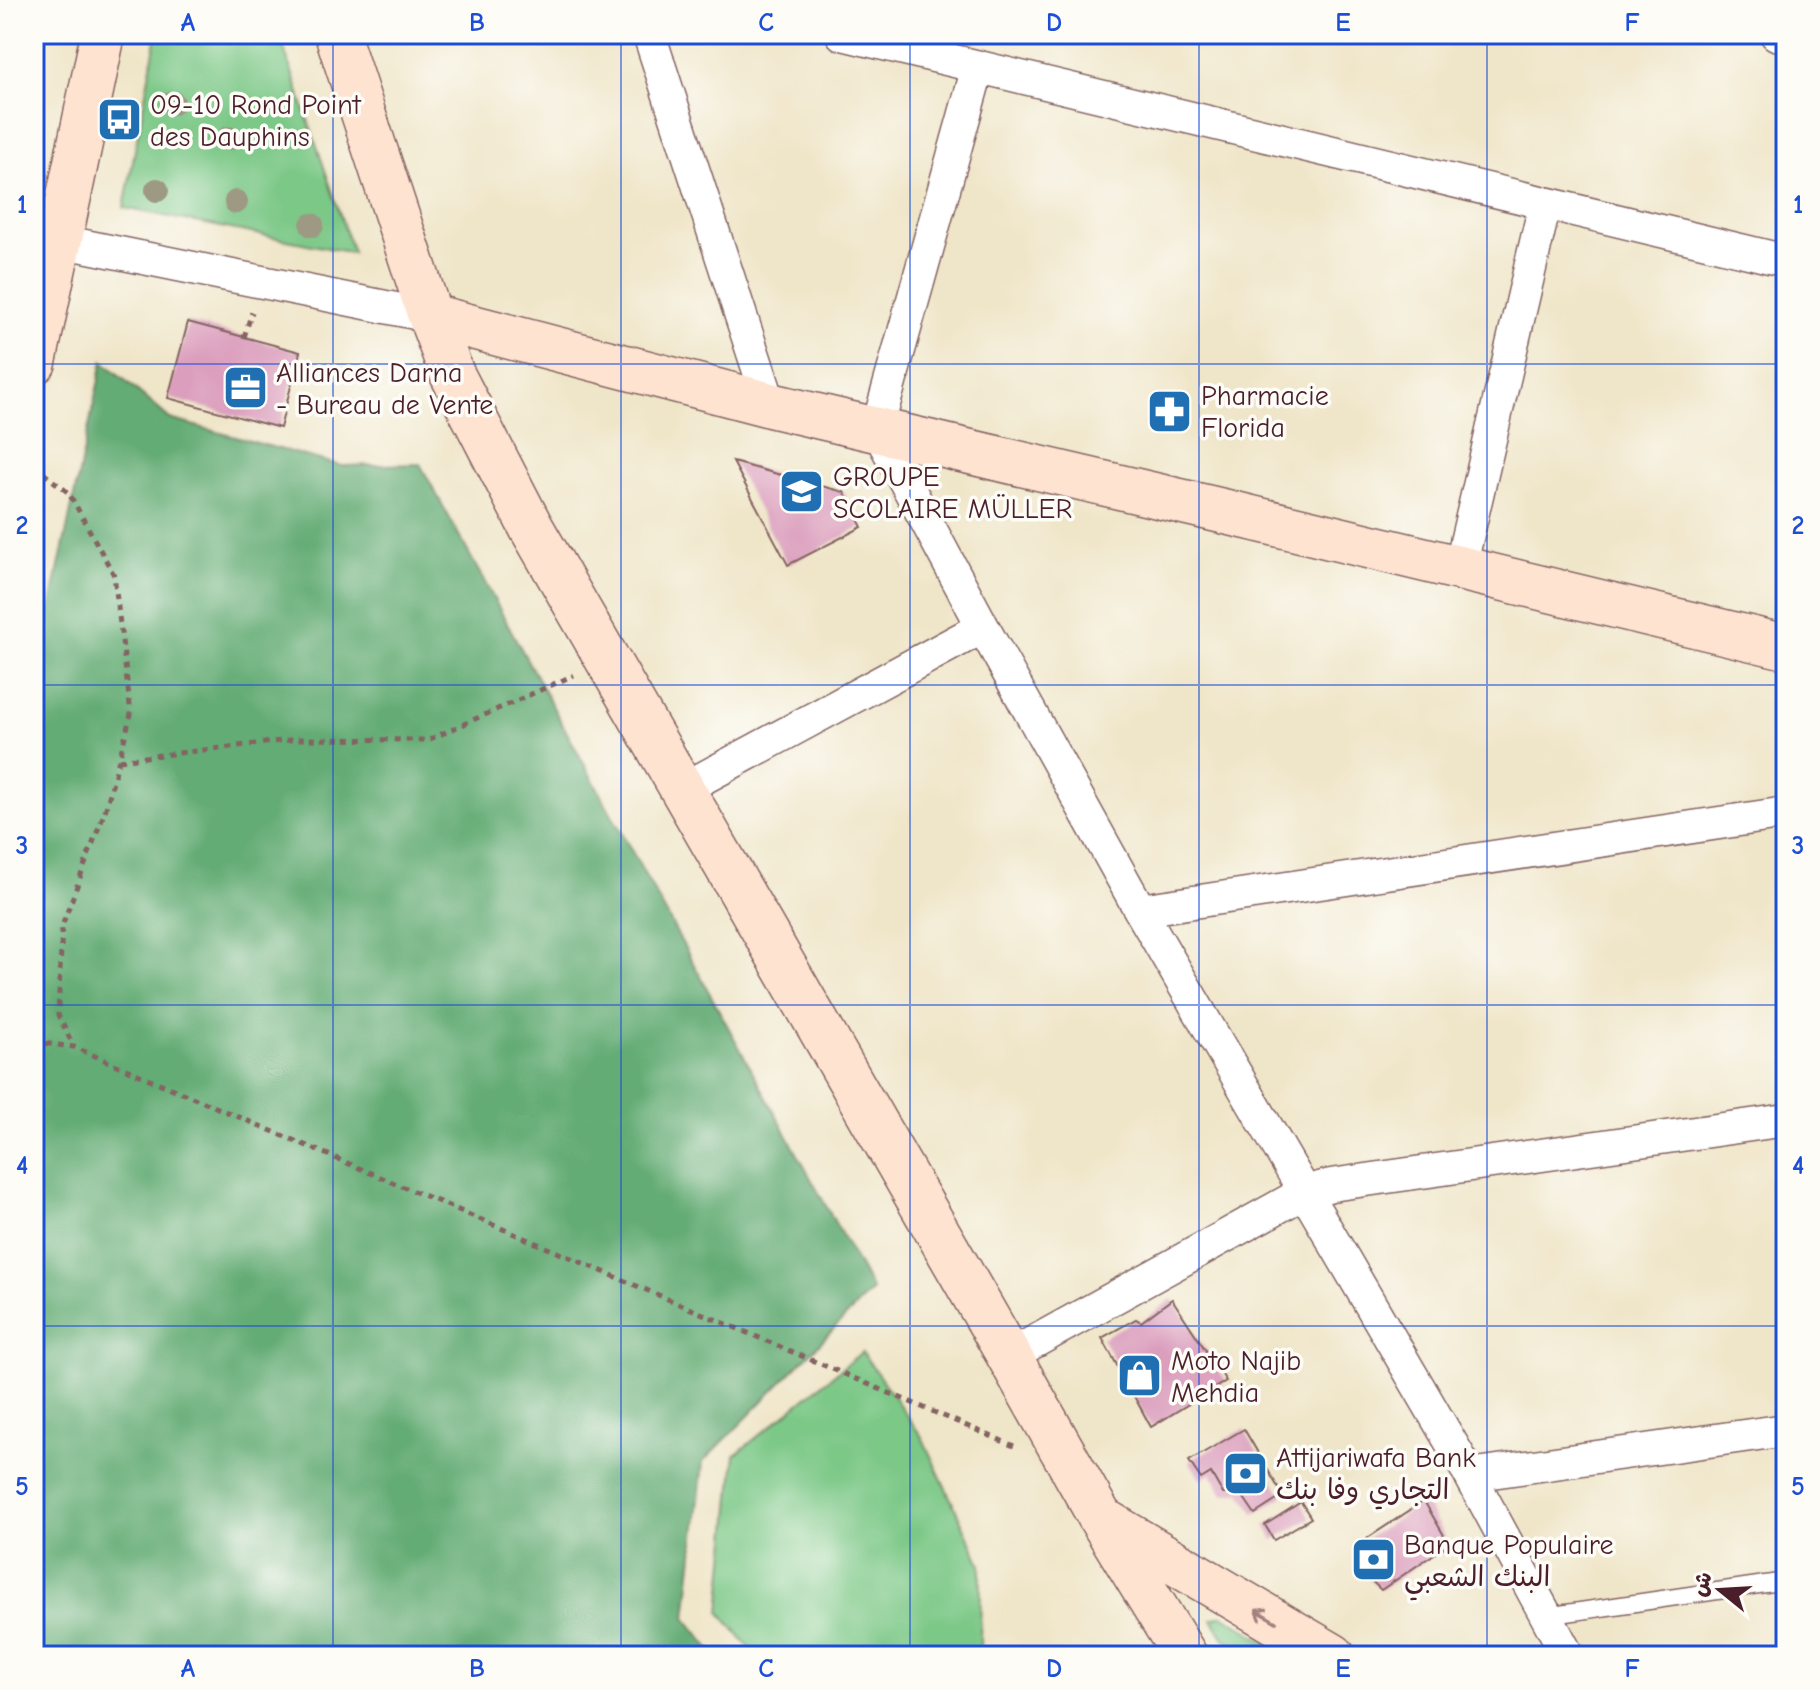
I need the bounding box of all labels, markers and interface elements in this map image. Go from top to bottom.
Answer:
text: A [181,8,196,38]
text: B [469,8,485,38]
text: C [758,8,774,38]
text: D [1046,8,1062,38]
text: E [1335,8,1351,38]
text: F [1624,8,1640,38]
place label: 09-10 Rond Point des Dauphins [150,89,362,153]
bus stop icon: 09-10 Rond Point des Dauphins [95,96,143,144]
text: 1 [17,190,27,220]
text: 1 [1793,190,1803,220]
place label: Alliances Darna - Bureau de Vente [276,357,493,421]
office icon: Alliances Darna - Bureau de Vente [221,364,269,412]
place label: Pharmacie Florida [1201,380,1329,444]
pharmacy icon: Pharmacie Florida [1146,387,1194,435]
place label: GROUPE SCOLAIRE MÜLLER [833,461,1072,525]
school or university icon: GROUPE SCOLAIRE MÜLLER [778,468,826,516]
text: 2 [16,511,28,541]
text: 2 [1792,511,1804,541]
text: 3 [16,831,28,861]
text: 3 [1792,831,1804,861]
text: 4 [16,1151,28,1181]
text: 4 [1792,1151,1804,1181]
place label: Moto Najib Mehdia [1171,1345,1301,1409]
shop icon: Moto Najib Mehdia [1116,1352,1164,1400]
place label: Attijariwafa Bank التجاري وفا بنك [1276,1442,1476,1510]
bank icon: Attijariwafa Bank التجاري وفا بنك [1221,1449,1269,1497]
text: 5 [15,1472,29,1502]
text: 5 [1791,1472,1805,1502]
place label: Banque Populaire البنك الشعبي [1404,1529,1613,1601]
bank icon: Banque Populaire البنك الشعبي [1349,1536,1397,1584]
north arrow [1680,1550,1760,1630]
text: ش [1686,1569,1718,1600]
one-way arrow [1255,1608,1278,1624]
text: A [181,1654,196,1684]
text: B [469,1654,485,1684]
text: C [758,1654,774,1684]
text: D [1046,1654,1062,1684]
text: E [1335,1654,1351,1684]
text: F [1624,1654,1640,1684]

